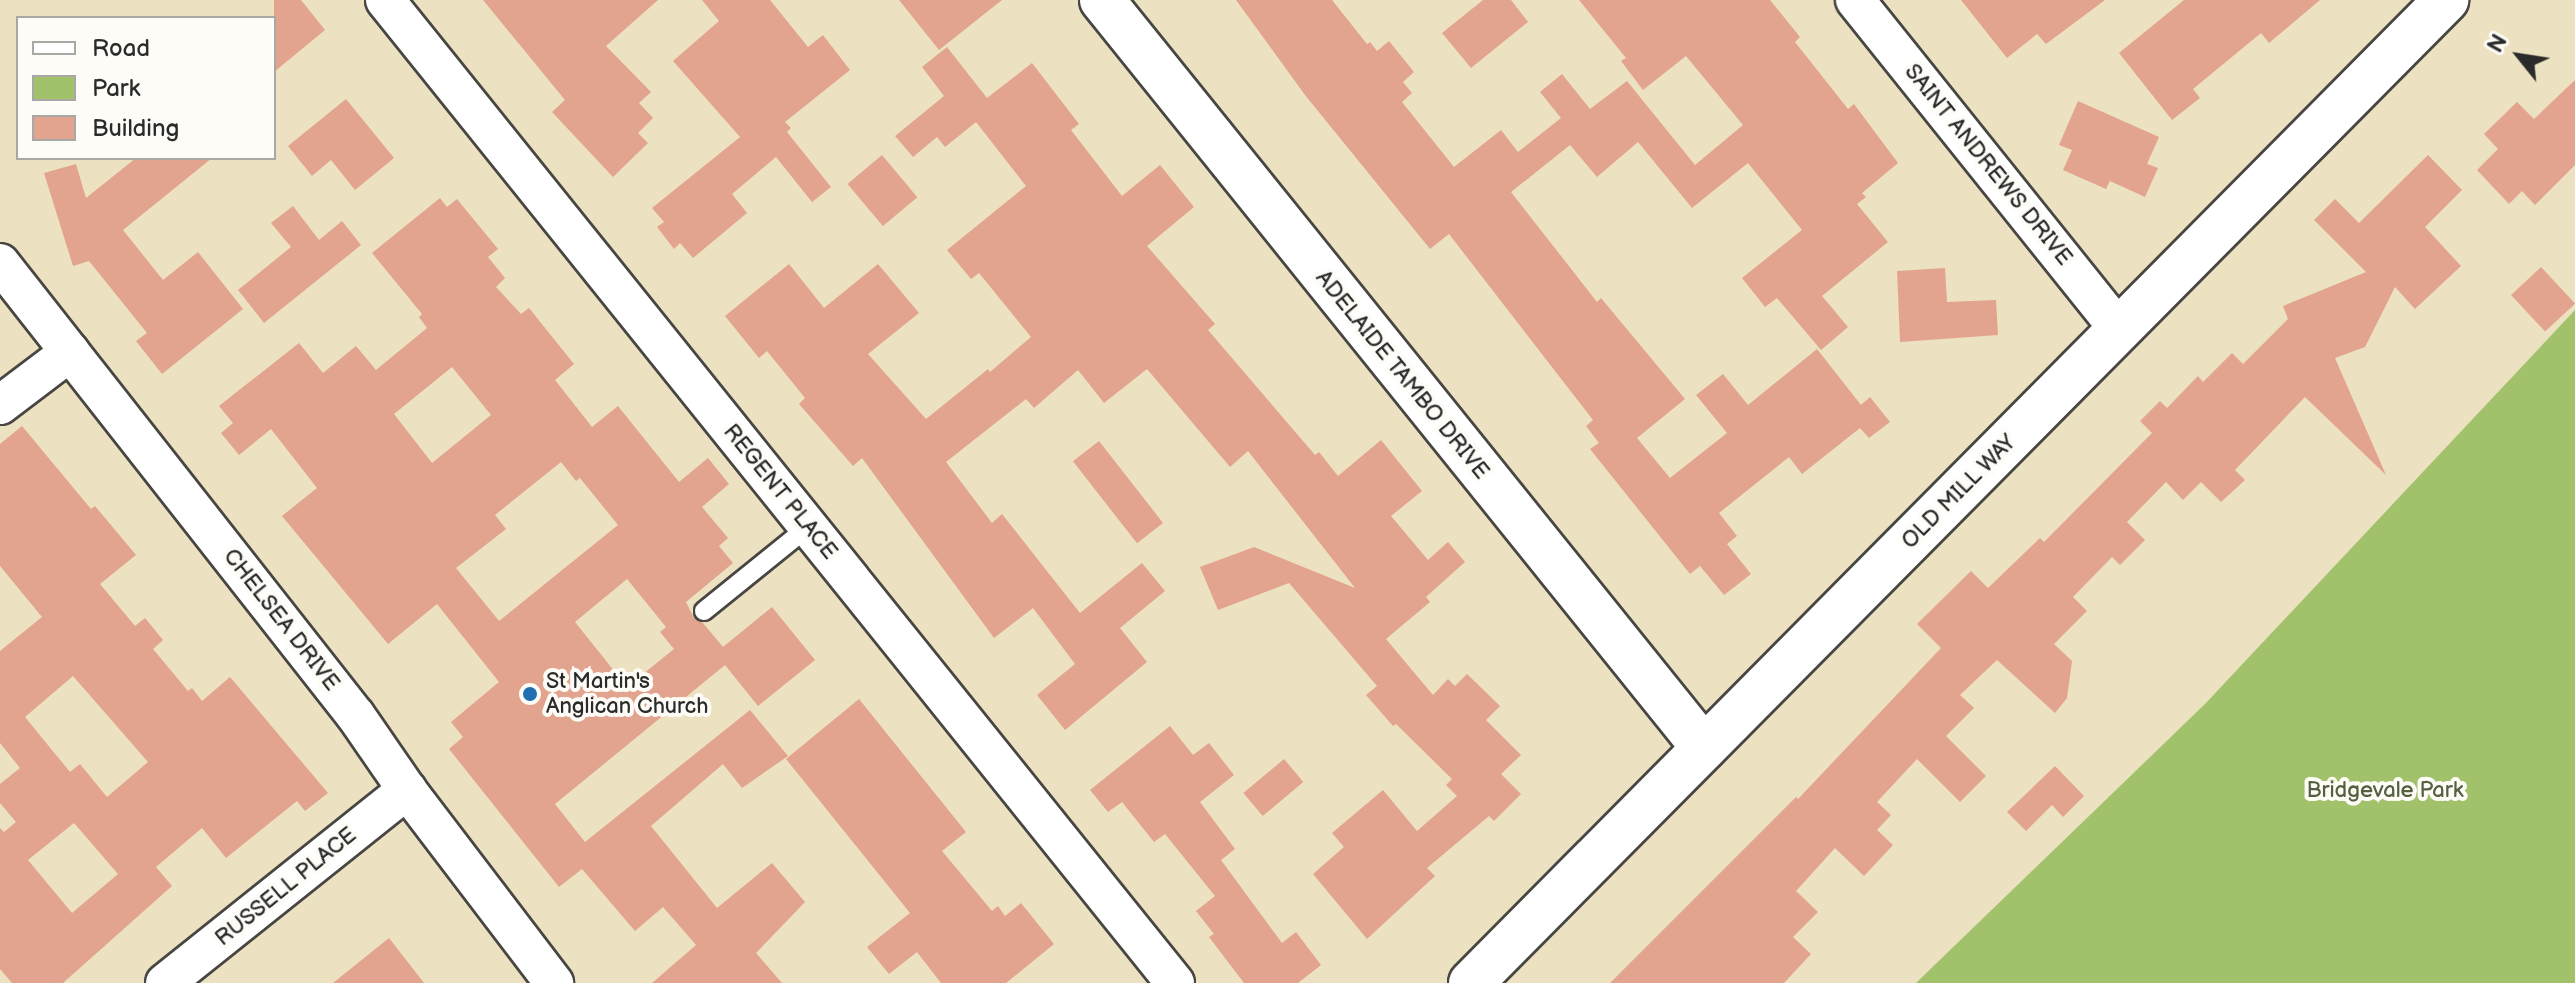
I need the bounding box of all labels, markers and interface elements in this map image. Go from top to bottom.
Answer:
legend [16,16,276,160]
north arrow [2479,16,2559,96]
text: N [2482,30,2514,58]
text: Road [92,34,150,63]
street label: SAINT ANDREWS DRIVE [1899,59,2077,271]
text: Park [92,74,140,103]
text: Building [92,114,179,143]
street label: ADELAIDE TAMBO DRIVE [1310,265,1494,485]
street label: REGENT PLACE [718,419,842,565]
street label: OLD MILL WAY [1896,429,2022,555]
street label: CHELSEA DRIVE [217,544,345,696]
place label: St Martin's Anglican Church [546,668,708,720]
marker: St Martin's Anglican Church [521,685,539,703]
park label: Bridgevale Park [2306,778,2464,804]
street label: RUSSELL PLACE [210,822,362,952]

